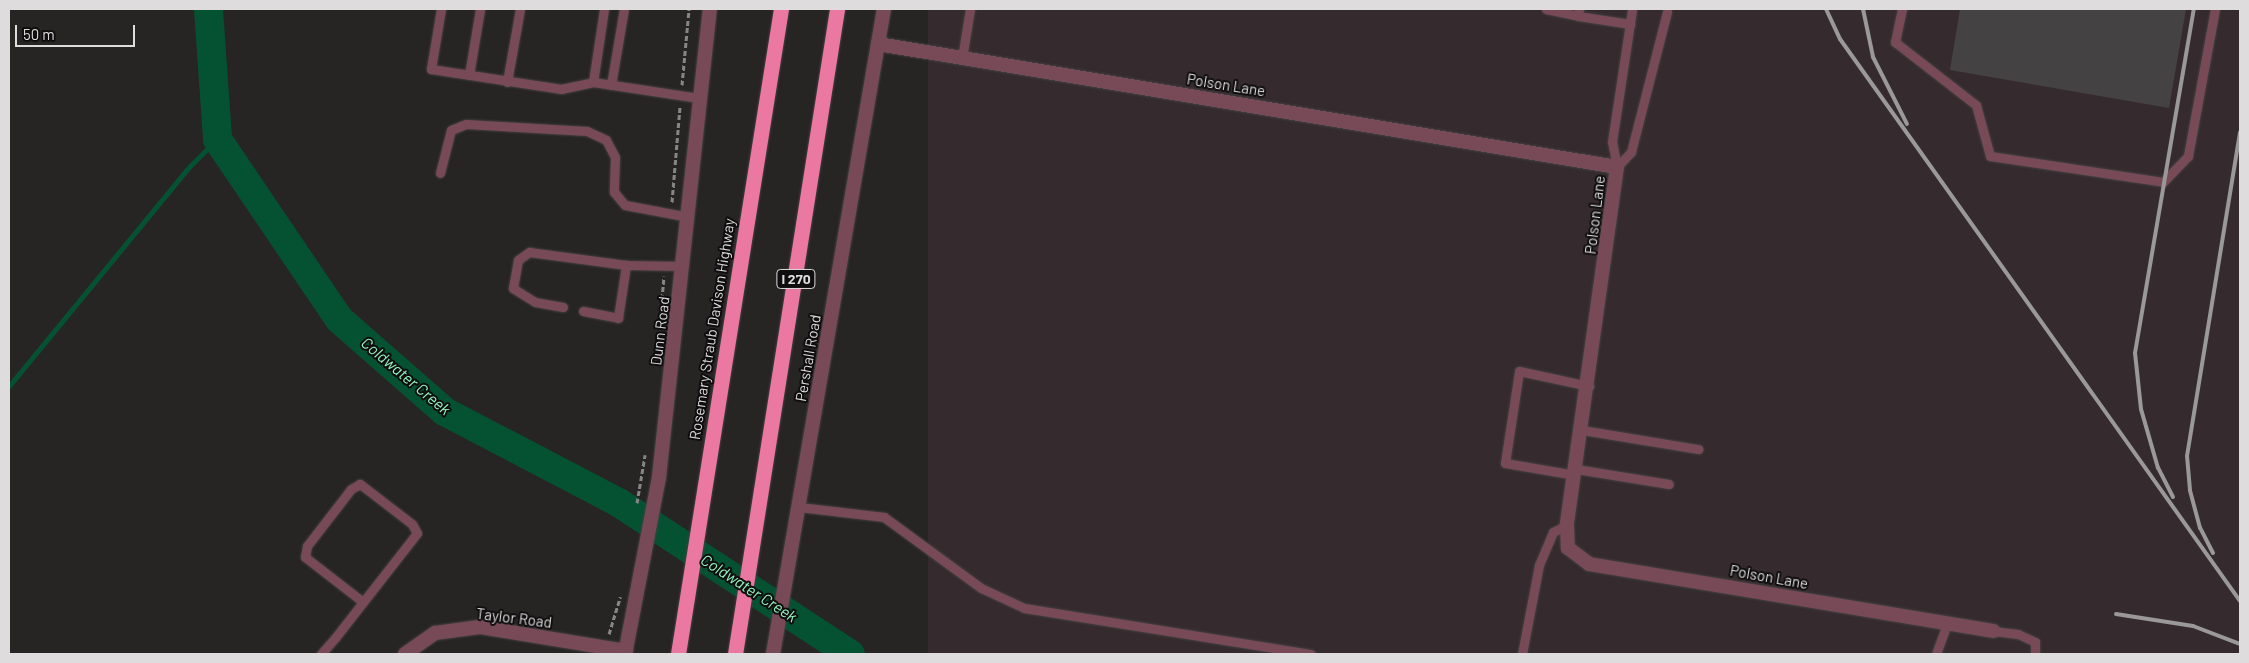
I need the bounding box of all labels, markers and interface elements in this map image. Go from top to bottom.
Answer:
scale bar [18,15,138,47]
text: 50 m [23,25,55,43]
street label: Polson Lane [1186,70,1266,100]
street label: Polson Lane [1581,175,1609,255]
street label: Rosemary Straub Davison Highway [686,217,738,441]
road number: I 270 [776,268,816,290]
street label: Dunn Road [647,295,673,367]
street label: Pershall Road [791,313,825,403]
water label: Coldwater Creek [357,333,455,419]
water label: Coldwater Creek [697,550,801,626]
street label: Polson Lane [1729,561,1809,593]
street label: Taylor Road [475,604,553,632]

